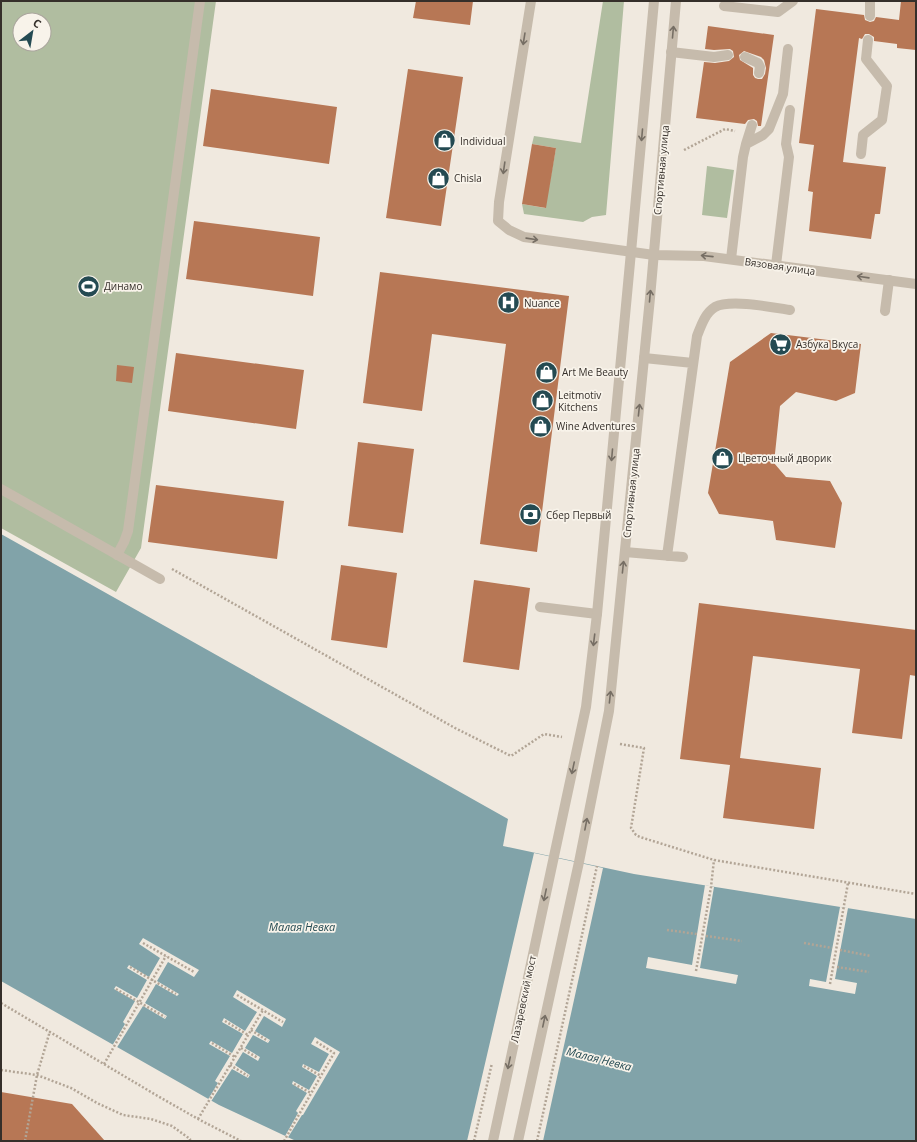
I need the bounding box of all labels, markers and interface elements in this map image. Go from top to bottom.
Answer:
north arrow [12,12,52,52]
text: С [31,15,44,31]
one-way arrow [669,26,677,39]
one-way arrow [520,33,528,46]
street label: Спортивная улица [650,124,672,216]
shop icon: Individual [431,128,457,154]
one-way arrow [639,128,646,141]
place label: Individual [460,134,505,148]
one-way arrow [500,161,508,174]
shop icon: Chisla [426,165,452,191]
place label: Chisla [454,171,482,185]
one-way arrow [525,235,538,242]
one-way arrow [701,253,714,260]
street label: Вязовая улица [744,254,816,278]
sports icon: Динамо [76,273,102,299]
one-way arrow [857,273,870,281]
place label: Динамо [104,279,142,293]
hospital icon: Nuance [496,290,522,316]
one-way arrow [647,290,654,303]
place label: Nuance [524,296,560,310]
supermarket icon: Азбука Вкуса [767,331,793,357]
place label: Азбука Вкуса [796,337,858,351]
shop icon: Art Me Beauty [534,359,560,385]
place label: Art Me Beauty [562,365,629,379]
shop icon: Leitmotiv Kitchens [529,388,555,414]
place label: Leitmotiv Kitchens [558,388,601,414]
one-way arrow [636,404,643,417]
shop icon: Wine Adventures [527,413,553,439]
place label: Wine Adventures [556,419,636,433]
shop icon: Цветочный дворик [710,445,736,471]
street label: Спортивная улица [619,447,643,539]
one-way arrow [608,448,616,461]
place label: Цветочный дворик [738,451,832,465]
bank icon: Сбер Первый [517,502,543,528]
place label: Сбер Первый [546,508,611,522]
one-way arrow [620,561,627,574]
one-way arrow [590,633,598,646]
one-way arrow [607,690,614,703]
one-way arrow [568,761,576,774]
one-way arrow [583,818,591,831]
one-way arrow [541,888,549,901]
water label: Малая Невка [269,919,335,934]
street label: Лазаревский мост [507,954,539,1044]
one-way arrow [541,1015,549,1028]
water label: Малая Невка [565,1043,633,1074]
one-way arrow [505,1056,513,1069]

